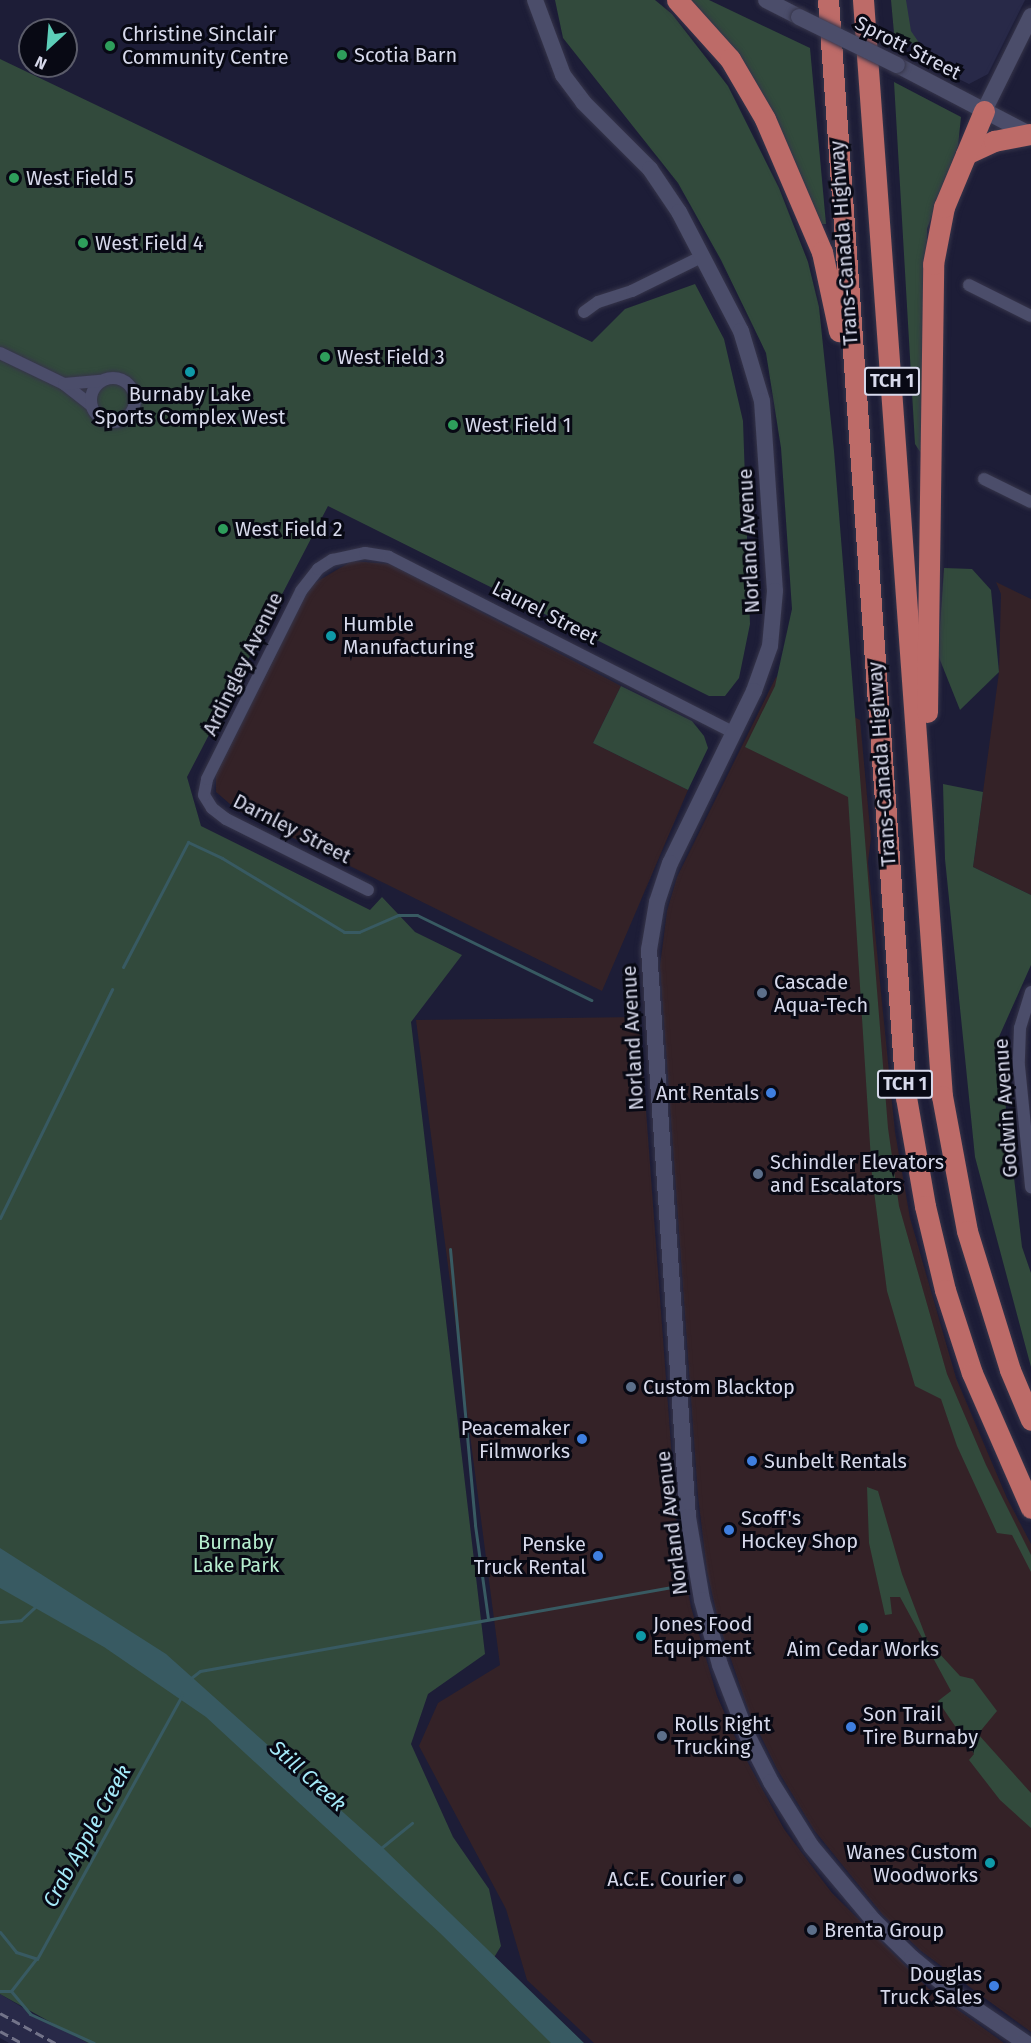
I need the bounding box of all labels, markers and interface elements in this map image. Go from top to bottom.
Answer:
street label: Sprott Street [851,11,965,85]
north arrow [18,18,78,78]
place label: Christine Sinclair Community Centre [122,22,289,69]
marker: Christine Sinclair Community Centre [103,39,117,53]
place label: Scotia Barn [354,43,457,67]
marker: Scotia Barn [335,48,349,62]
text: N [32,52,50,74]
street label: Trans-Canada Highway [825,140,863,346]
place label: West Field 5 [26,166,134,190]
marker: West Field 5 [7,171,21,185]
place label: West Field 4 [95,231,203,255]
marker: West Field 4 [76,236,90,250]
place label: West Field 3 [337,345,445,369]
marker: West Field 3 [318,350,332,364]
marker: Burnaby Lake Sports Complex West [183,365,197,379]
road number: TCH 1 [864,366,920,396]
place label: Burnaby Lake Sports Complex West [95,382,285,429]
place label: West Field 1 [465,413,571,437]
marker: West Field 1 [446,418,460,432]
street label: Norland Avenue [733,468,765,614]
place label: West Field 2 [235,517,343,541]
marker: West Field 2 [216,522,230,536]
street label: Laurel Street [488,576,602,650]
street label: Ardingley Avenue [198,588,288,740]
place label: Humble Manufacturing [343,612,474,659]
marker: Humble Manufacturing [324,629,338,643]
street label: Trans-Canada Highway [863,661,901,867]
street label: Darnley Street [229,789,355,869]
street label: Norland Avenue [617,965,649,1111]
place label: Cascade Aqua-Tech [774,970,868,1017]
marker: Cascade Aqua-Tech [755,986,769,1000]
street label: Godwin Avenue [989,1038,1023,1178]
road number: TCH 1 [876,1069,934,1099]
place label: Ant Rentals [656,1081,759,1105]
marker: Ant Rentals [764,1086,778,1100]
place label: Schindler Elevators and Escalators [770,1150,944,1197]
marker: Schindler Elevators and Escalators [751,1167,765,1181]
place label: Custom Blacktop [643,1375,795,1399]
marker: Custom Blacktop [624,1380,638,1394]
place label: Peacemaker Filmworks [461,1416,570,1463]
marker: Peacemaker Filmworks [575,1432,589,1446]
place label: Sunbelt Rentals [764,1449,907,1473]
street label: Norland Avenue [651,1450,693,1596]
marker: Sunbelt Rentals [745,1454,759,1468]
place label: Scoff's Hockey Shop [741,1506,858,1553]
marker: Scoff's Hockey Shop [722,1523,736,1537]
park label: Burnaby Lake Park [193,1531,279,1578]
place label: Penske Truck Rental [474,1532,586,1579]
marker: Penske Truck Rental [591,1549,605,1563]
place label: Jones Food Equipment [653,1612,752,1659]
marker: Aim Cedar Works [856,1621,870,1635]
marker: Jones Food Equipment [634,1629,648,1643]
place label: Aim Cedar Works [787,1637,939,1661]
place label: Son Trail Tire Burnaby [863,1703,978,1750]
place label: Rolls Right Trucking [674,1712,771,1759]
marker: Son Trail Tire Burnaby [844,1720,858,1734]
marker: Rolls Right Trucking [655,1729,669,1743]
water label: Still Creek [265,1735,351,1817]
water label: Crab Apple Creek [38,1761,136,1911]
place label: Wanes Custom Woodworks [846,1840,978,1887]
marker: Wanes Custom Woodworks [983,1856,997,1870]
place label: A.C.E. Courier [607,1867,726,1891]
marker: A.C.E. Courier [731,1872,745,1886]
place label: Brenta Group [824,1918,944,1942]
marker: Brenta Group [805,1923,819,1937]
place label: Douglas Truck Sales [880,1962,982,2009]
marker: Douglas Truck Sales [987,1979,1001,1993]

